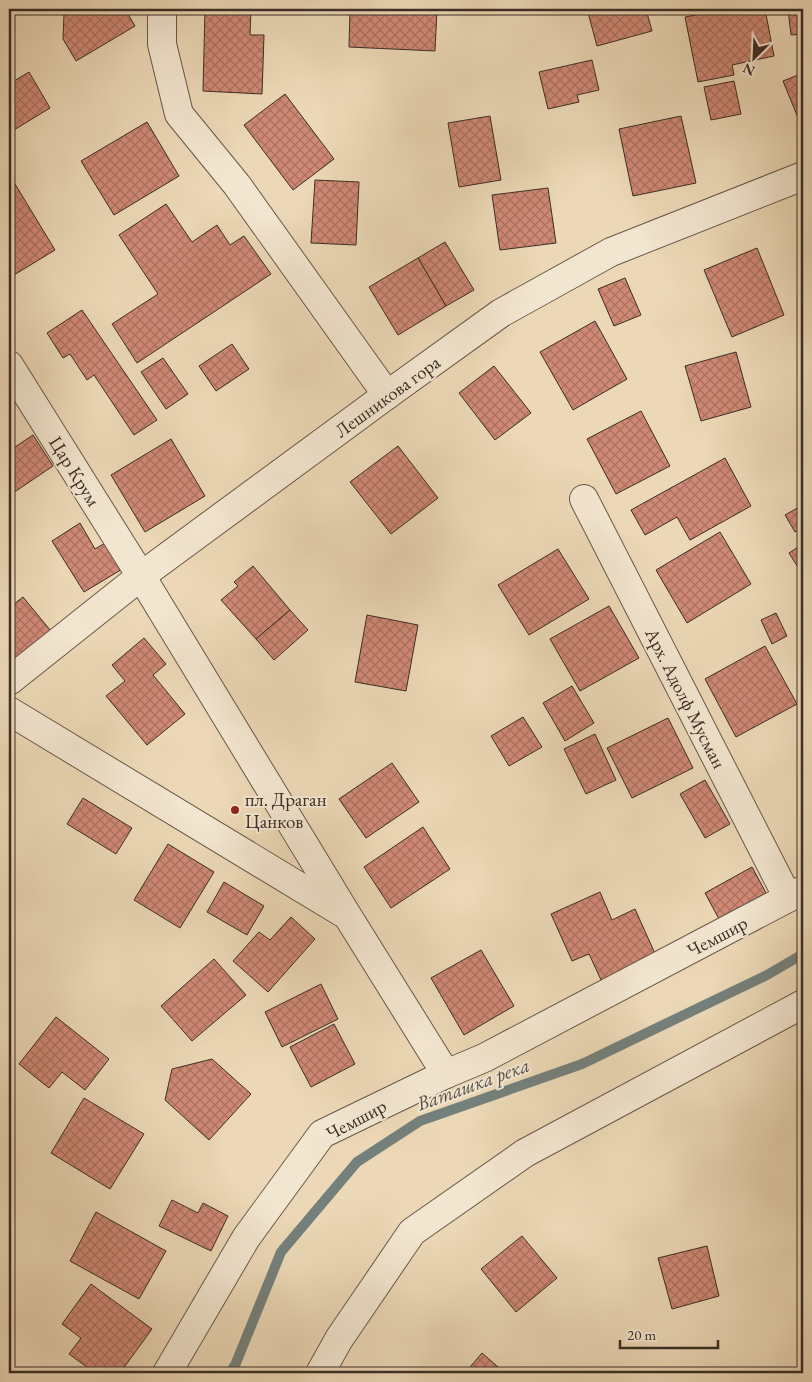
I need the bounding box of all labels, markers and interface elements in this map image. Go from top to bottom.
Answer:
north arrow [730,32,780,82]
text: N [739,59,758,80]
street label: Лешникова гора [329,349,445,443]
street label: Цар Крум [43,432,106,511]
street label: Арх. Адолф Мусман [639,623,732,773]
place label: пл. Драган Цанков [245,787,327,834]
marker: пл. Драган Цанков [229,804,241,816]
street label: Чемшир [683,910,752,963]
water label: Ваташка река [412,1052,533,1117]
street label: Чемшир [322,1093,391,1146]
scale bar [620,1317,717,1349]
text: 20 m [627,1325,656,1344]

